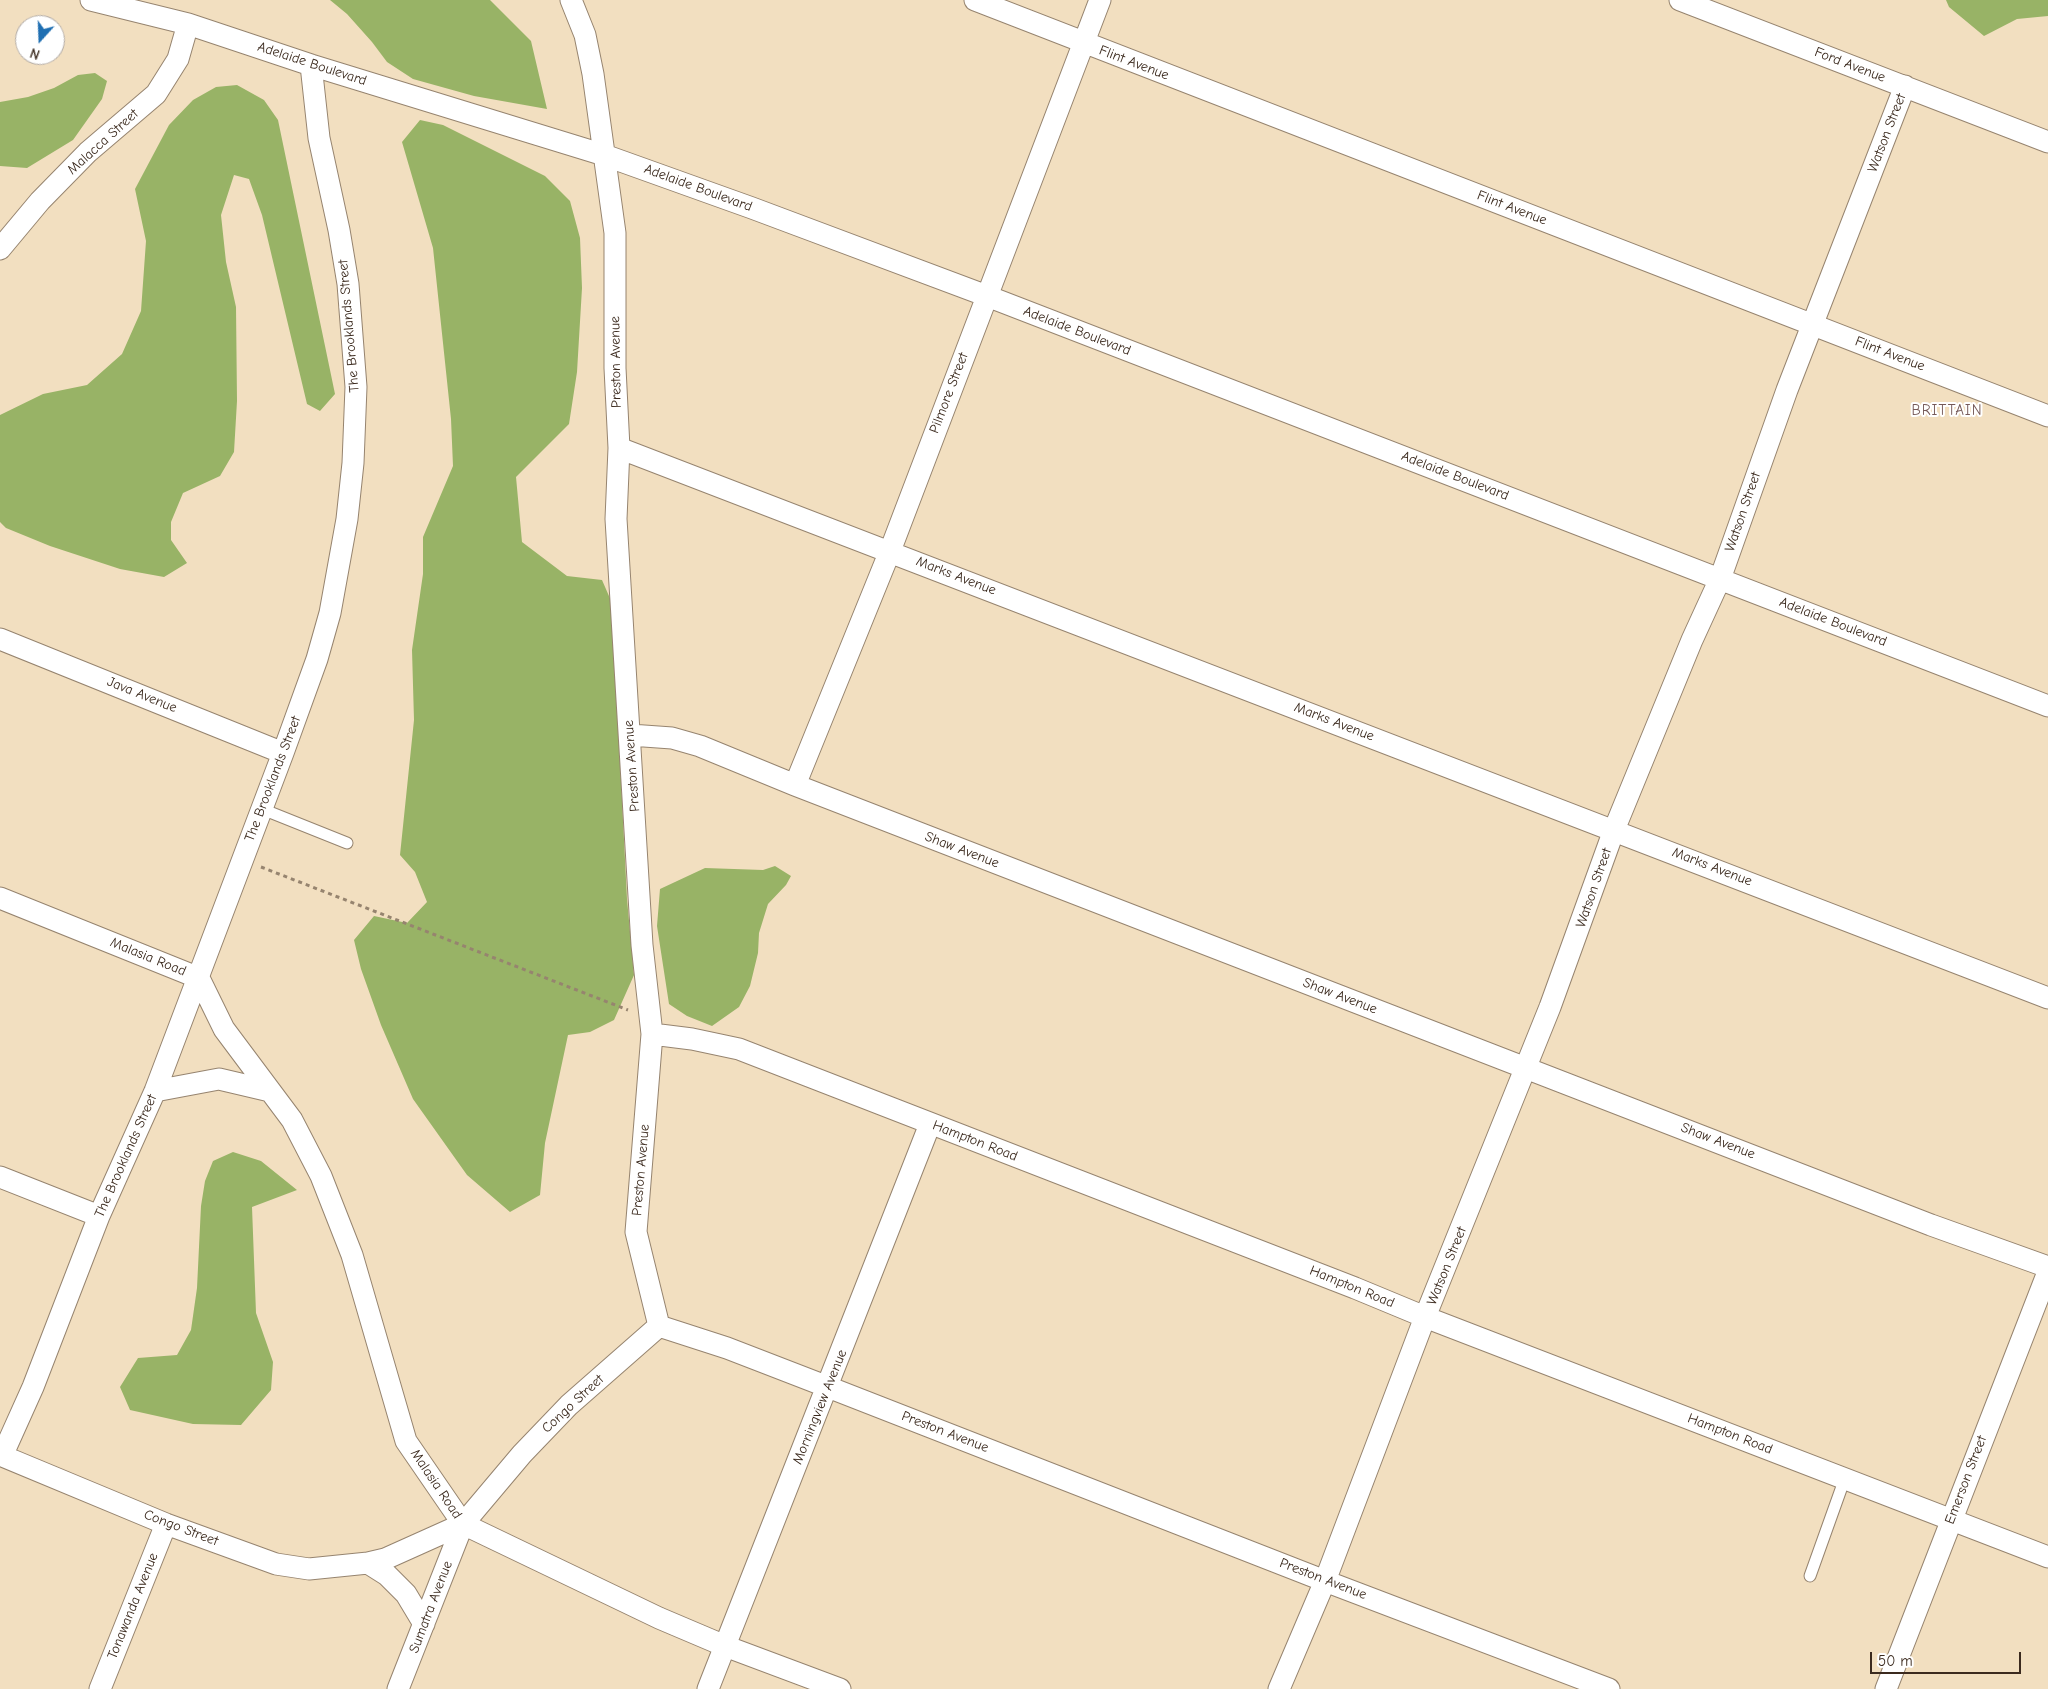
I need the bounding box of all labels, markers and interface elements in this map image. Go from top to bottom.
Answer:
north arrow [15,15,65,65]
street label: Adelaide Boulevard [255,38,369,90]
street label: Flint Avenue [1097,42,1171,84]
text: N [28,44,42,63]
street label: Ford Avenue [1812,44,1888,86]
street label: Watson Street [1864,91,1910,175]
street label: Malacca Street [64,106,142,178]
street label: Adelaide Boulevard [642,161,754,215]
street label: Flint Avenue [1475,187,1549,229]
street label: The Brooklands Street [335,259,363,393]
street label: Adelaide Boulevard [1021,303,1133,359]
street label: Preston Avenue [607,316,625,408]
street label: Flint Avenue [1853,333,1927,375]
street label: Pilmore Street [926,350,972,436]
district label: BRITTAIN [1910,402,1984,420]
street label: Adelaide Boulevard [1399,448,1511,504]
street label: Watson Street [1722,470,1764,554]
street label: Marks Avenue [914,553,998,599]
street label: Adelaide Boulevard [1777,594,1889,650]
street label: Java Avenue [105,673,179,717]
street label: Marks Avenue [1292,699,1376,745]
street label: The Brooklands Street [241,714,305,844]
street label: Preston Avenue [620,720,644,812]
street label: Shaw Avenue [923,828,1001,872]
street label: Marks Avenue [1670,844,1754,890]
street label: Watson Street [1573,846,1615,930]
street label: Malasia Road [108,934,188,980]
street label: Shaw Avenue [1301,974,1379,1018]
street label: The Brooklands Street [91,1092,161,1220]
street label: Hampton Road [930,1117,1020,1165]
street label: Shaw Avenue [1679,1119,1757,1163]
street label: Preston Avenue [629,1123,653,1217]
street label: Watson Street [1424,1224,1470,1308]
street label: Hampton Road [1307,1262,1397,1312]
street label: Morningview Avenue [789,1347,851,1467]
street label: Congo Street [539,1371,607,1437]
street label: Preston Avenue [899,1408,991,1456]
street label: Hampton Road [1685,1410,1775,1458]
street label: Emerson Street [1941,1433,1991,1527]
street label: Malasia Road [407,1446,465,1522]
street label: Congo Street [141,1506,221,1550]
street label: Tonawanda Avenue [104,1550,162,1662]
street label: Preston Avenue [1277,1555,1369,1603]
street label: Sumatra Avenue [406,1558,456,1656]
scale bar [1873,1642,2024,1674]
text: 50 m [1878,1652,1913,1670]

